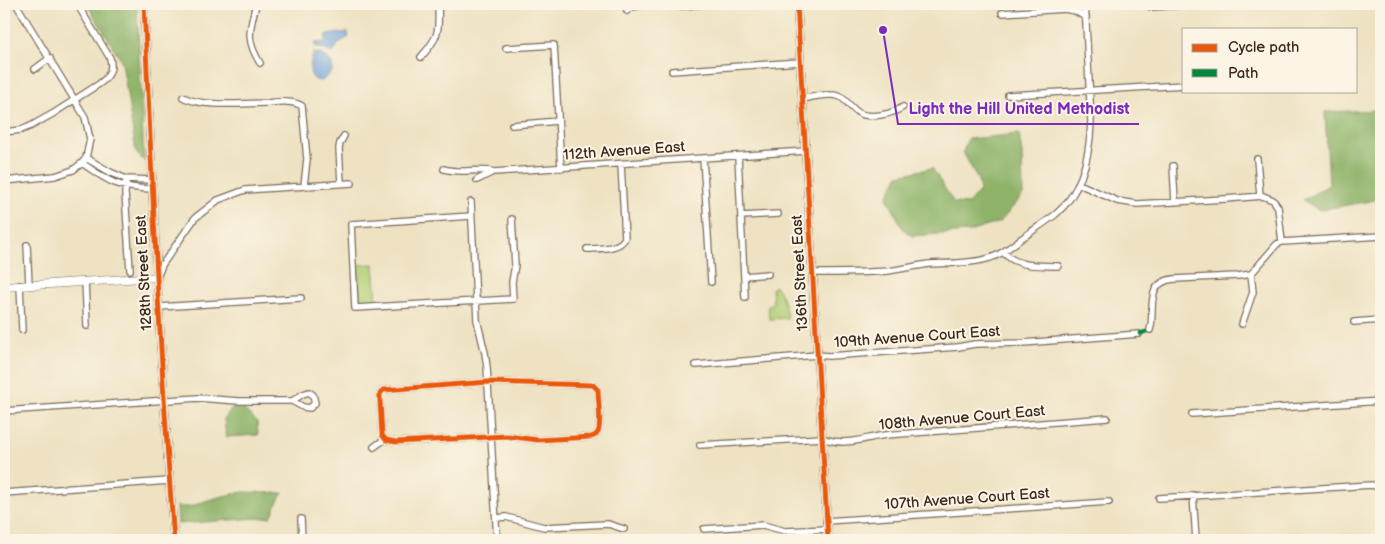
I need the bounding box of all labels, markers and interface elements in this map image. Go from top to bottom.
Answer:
legend [1182,28,1358,92]
text: Cycle path [1228,38,1299,57]
text: Path [1228,64,1258,83]
callout: Light the Hill United Methodist [898,93,1139,124]
text: Light the Hill United Methodist [908,100,1130,119]
street label: 112th Avenue East [562,137,686,165]
street label: 128th Street East [131,214,157,331]
street label: 136th Street East [787,214,813,332]
street label: 109th Avenue Court East [833,322,1001,352]
street label: 108th Avenue Court East [878,401,1046,435]
street label: 107th Avenue Court East [884,484,1051,514]

